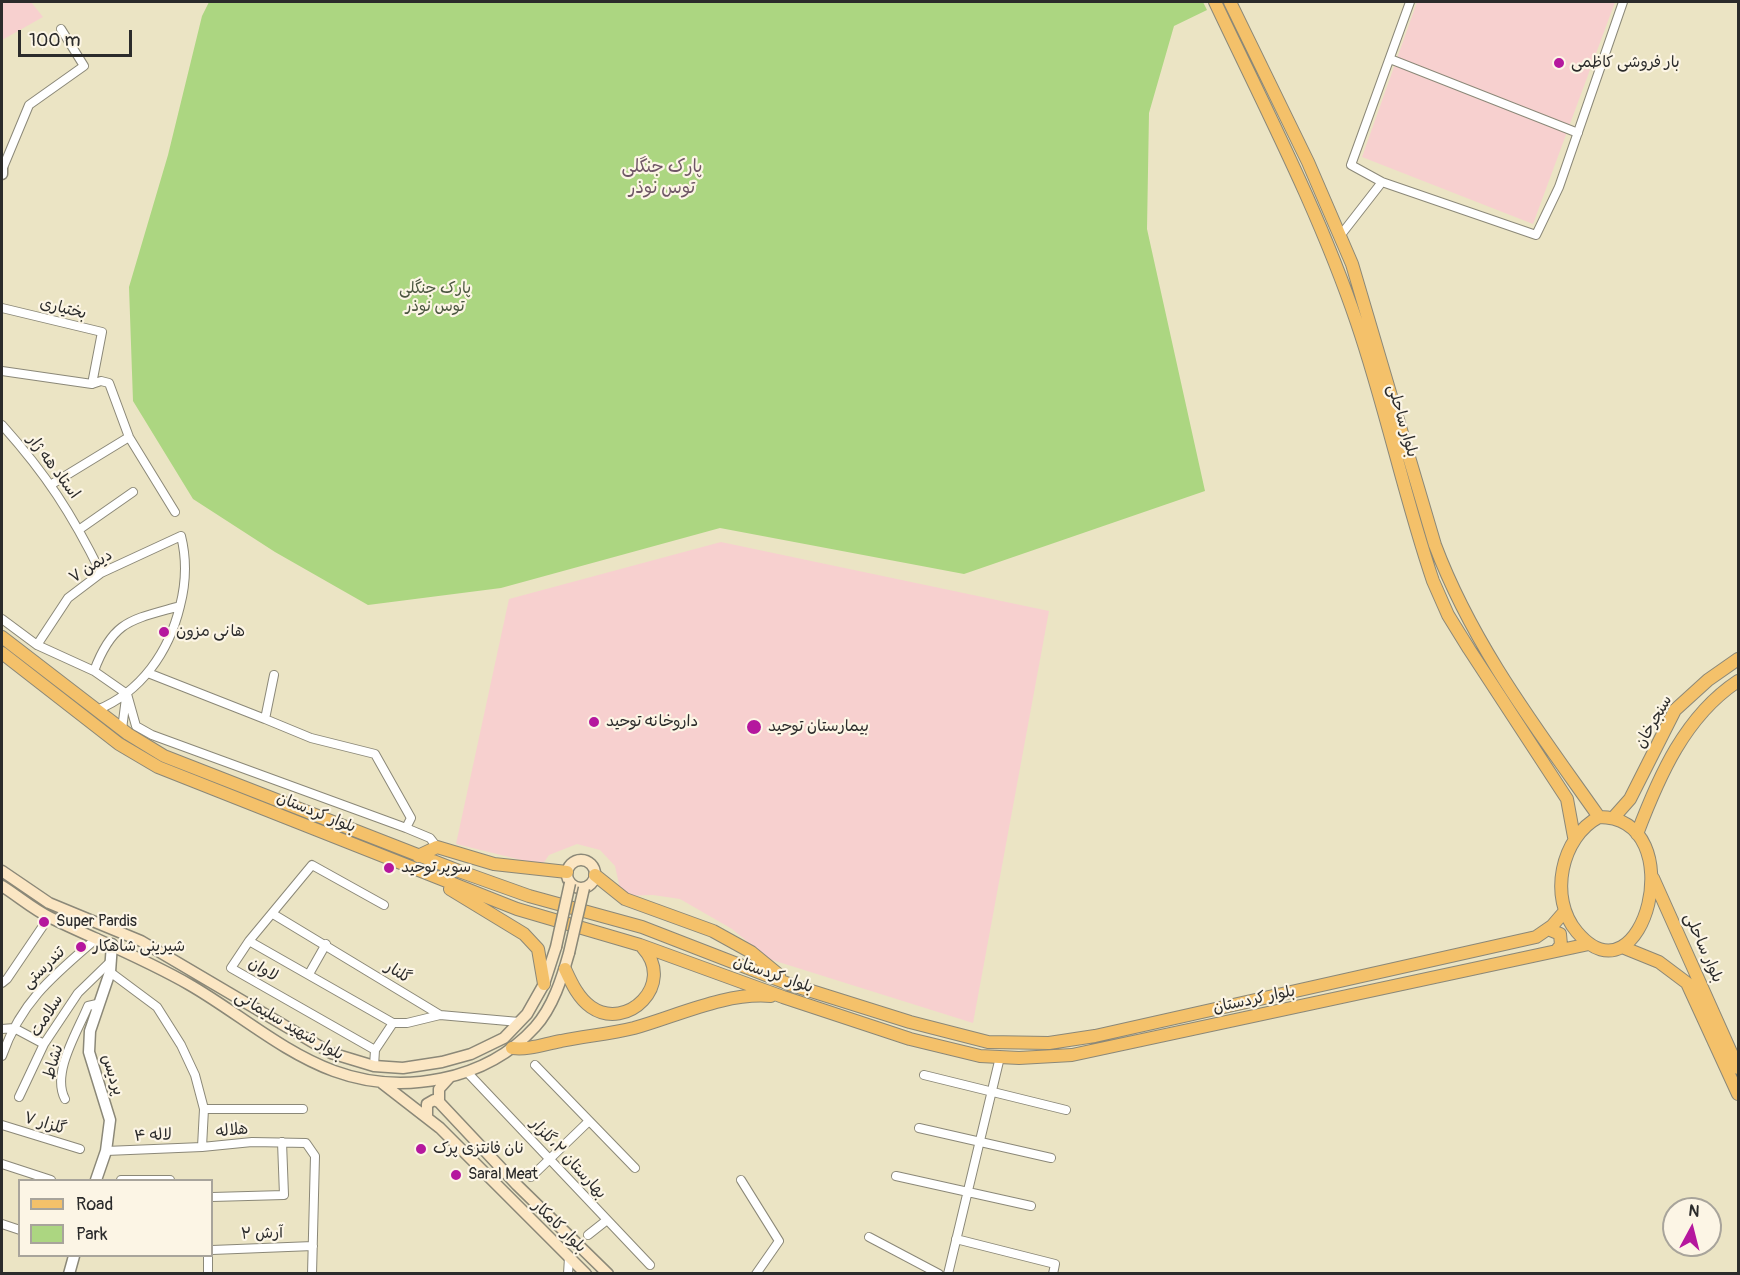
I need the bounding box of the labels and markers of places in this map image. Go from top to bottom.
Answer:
place label: بار فروشی کاظمی [1571,53,1680,73]
marker: بار فروشی کاظمی [1552,56,1566,70]
place label: هانی مزون [176,622,245,642]
marker: هانی مزون [157,625,171,639]
place label: داروخانه توحید [606,712,698,732]
marker: داروخانه توحید [587,715,601,729]
place label: بیمارستان توحید [768,717,869,737]
marker: بیمارستان توحید [745,718,763,736]
place label: سوپر توحید [401,858,471,878]
marker: سوپر توحید [382,861,396,875]
place label: Super Pardis [56,912,137,932]
marker: Super Pardis [37,915,51,929]
place label: شیرینی شاهکار [93,937,185,957]
marker: شیرینی شاهکار [74,940,88,954]
place label: نان فانتزی پرک [433,1139,524,1159]
marker: نان فانتزی پرک [414,1142,428,1156]
place label: Saral Meat [468,1165,538,1185]
marker: Saral Meat [449,1168,463,1182]

